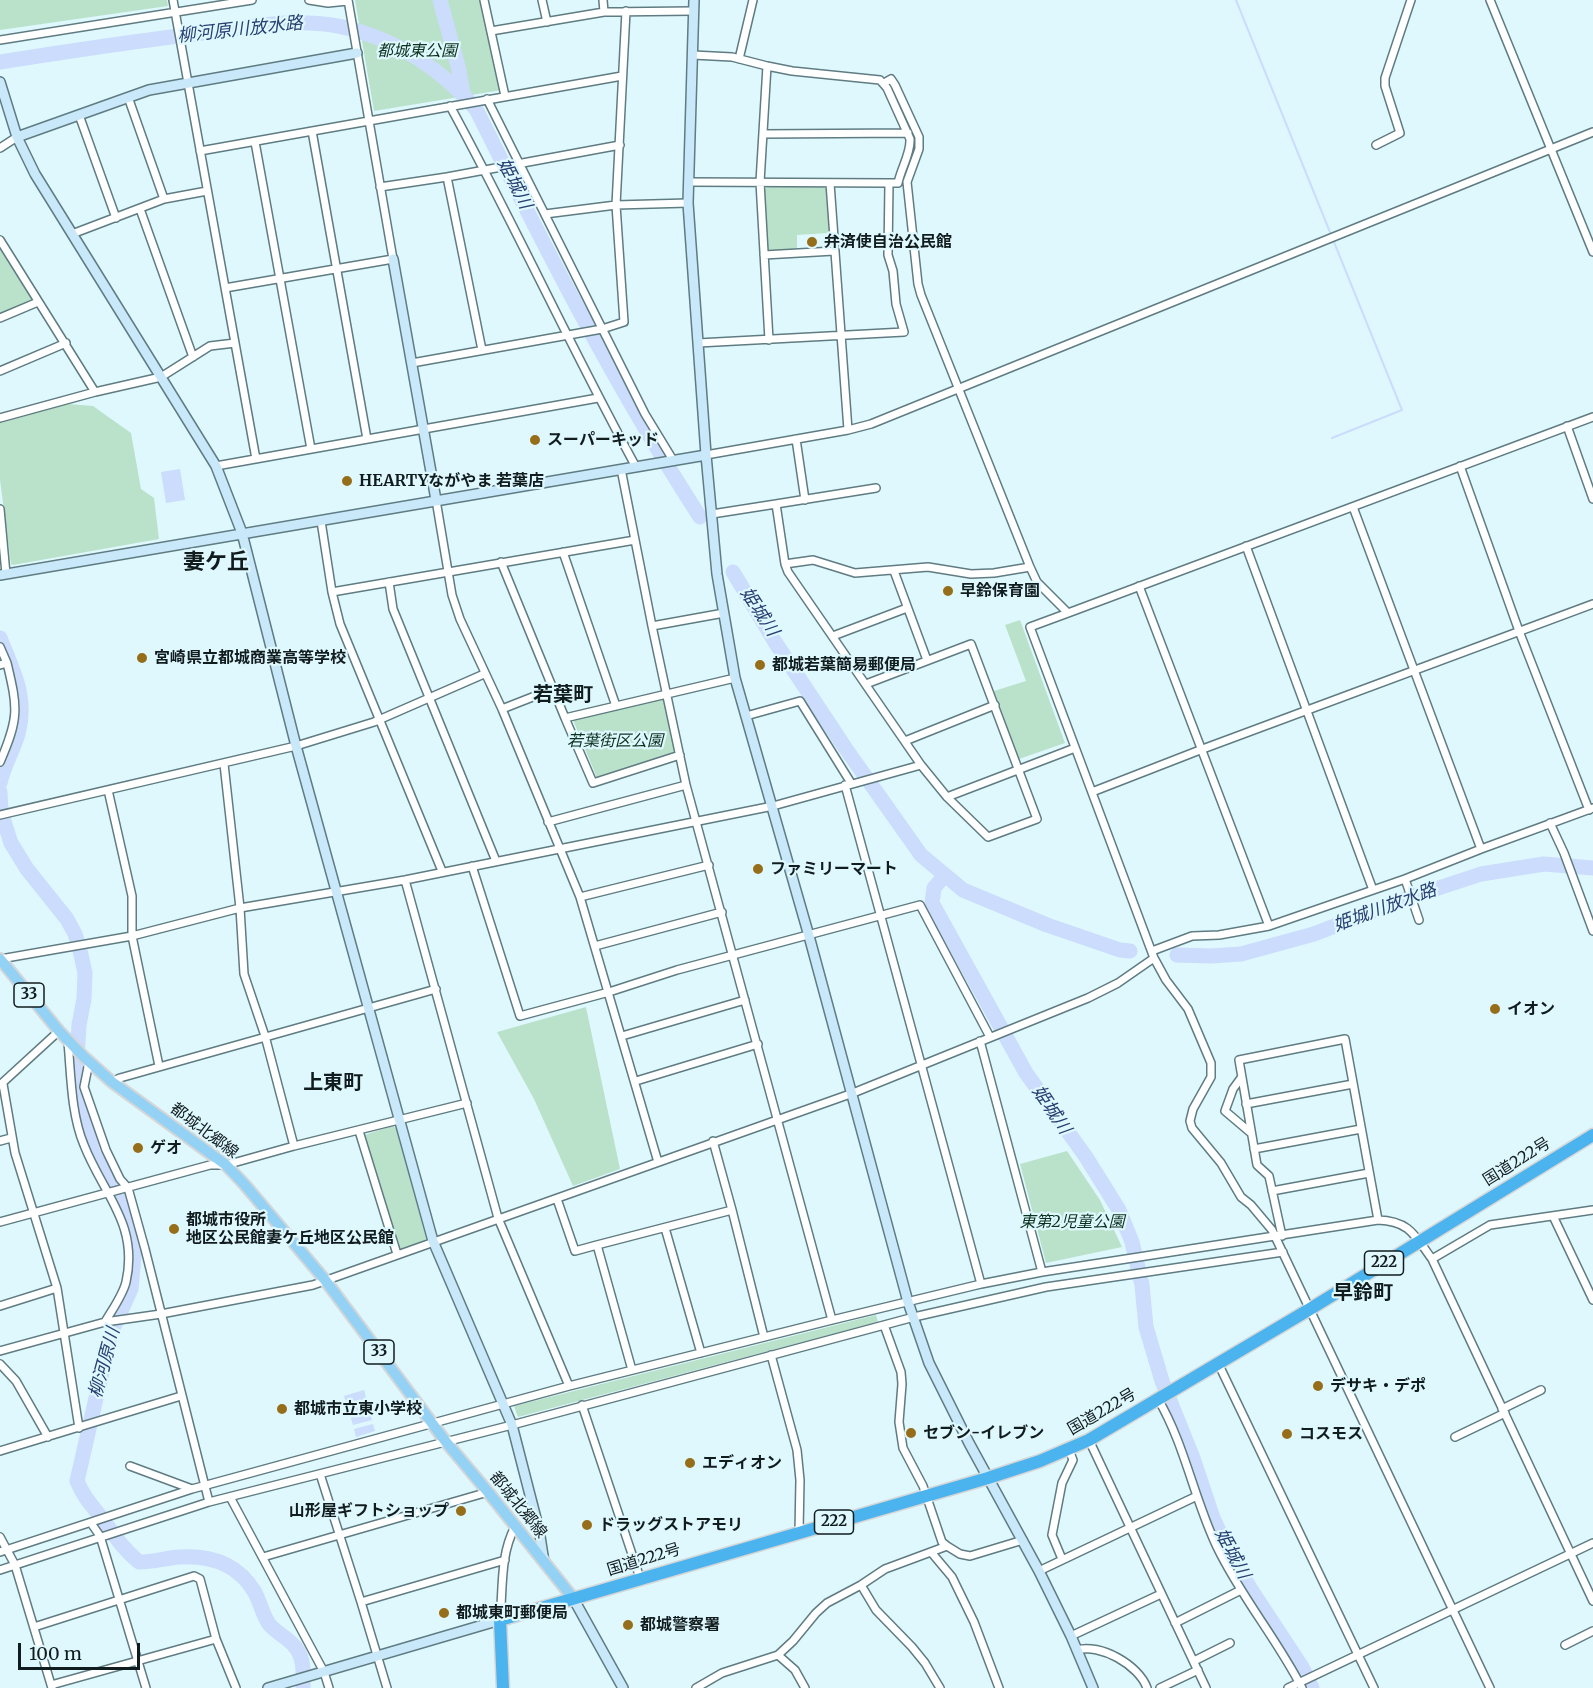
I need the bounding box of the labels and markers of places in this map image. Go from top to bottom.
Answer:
place label: 弁済使自治公民館 [824,232,952,252]
marker: 弁済使自治公民館 [805,235,819,249]
place label: スーパーキッド [547,430,659,450]
marker: スーパーキッド [528,433,542,447]
place label: HEARTYながやま 若葉店 [359,471,544,491]
marker: HEARTYながやま 若葉店 [340,474,354,488]
place label: 早鈴保育園 [960,581,1040,601]
marker: 早鈴保育園 [941,584,955,598]
place label: 宮崎県立都城商業高等学校 [154,648,346,668]
marker: 宮崎県立都城商業高等学校 [135,651,149,665]
place label: 都城若葉簡易郵便局 [772,655,916,675]
marker: 都城若葉簡易郵便局 [753,658,767,672]
place label: ファミリーマート [770,859,898,879]
marker: ファミリーマート [751,862,765,876]
place label: イオン [1507,999,1555,1019]
marker: イオン [1488,1002,1502,1016]
place label: ゲオ [150,1138,182,1158]
marker: ゲオ [131,1141,145,1155]
place label: 都城市役所 地区公民館妻ケ丘地区公民館 [186,1210,394,1248]
marker: 都城市役所 地区公民館妻ケ丘地区公民館 [167,1222,181,1236]
place label: デサキ・デポ [1330,1376,1426,1396]
marker: デサキ・デポ [1311,1379,1325,1393]
place label: 都城市立東小学校 [294,1399,422,1419]
marker: 都城市立東小学校 [275,1402,289,1416]
place label: セブン-イレブン [923,1423,1044,1443]
place label: コスモス [1299,1424,1363,1444]
marker: セブン-イレブン [904,1426,918,1440]
marker: コスモス [1280,1427,1294,1441]
place label: エディオン [702,1453,782,1473]
marker: エディオン [683,1456,697,1470]
place label: 山形屋ギフトショップ [289,1501,449,1521]
marker: 山形屋ギフトショップ [454,1504,468,1518]
place label: ドラッグストアモリ [599,1515,743,1535]
marker: ドラッグストアモリ [580,1518,594,1532]
place label: 都城東町郵便局 [456,1603,568,1623]
marker: 都城東町郵便局 [437,1606,451,1620]
place label: 都城警察署 [640,1615,720,1635]
marker: 都城警察署 [621,1618,635,1632]

